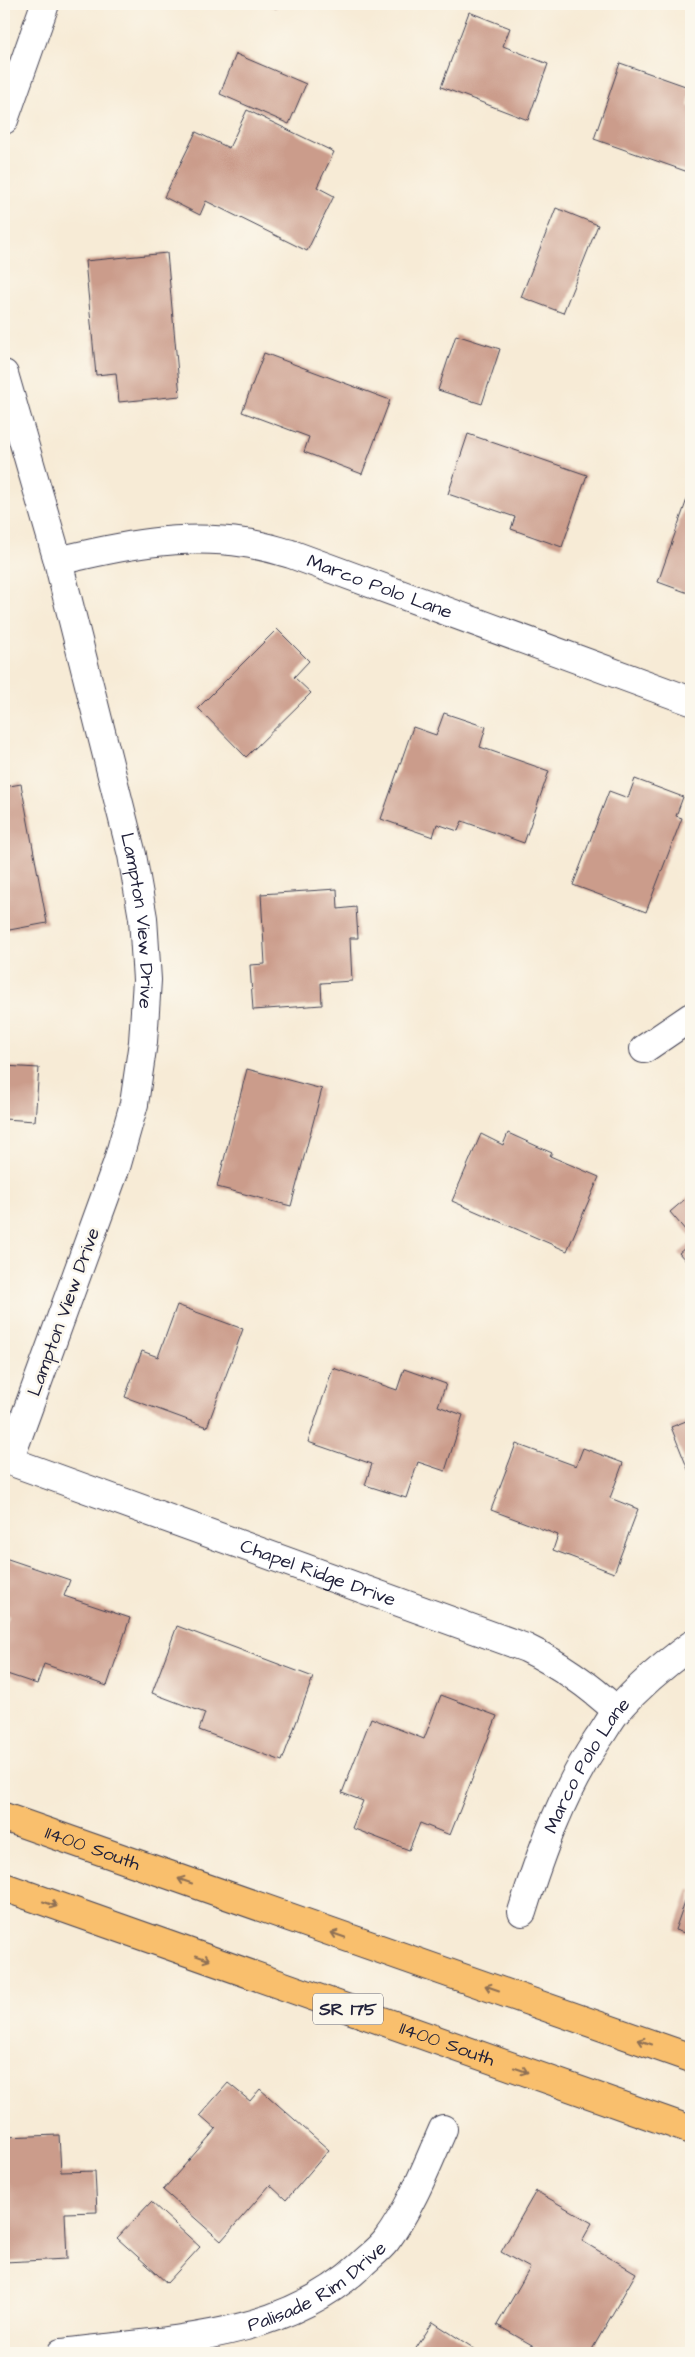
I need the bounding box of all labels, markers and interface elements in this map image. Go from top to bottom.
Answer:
street label: Marco Polo Lane [303,548,456,626]
street label: Lampton View Drive [113,830,161,1010]
street label: Lampton View Drive [21,1224,107,1400]
street label: Chapel Ridge Drive [236,1532,400,1613]
street label: Marco Polo Lane [537,1691,636,1837]
street label: 11400 South [41,1819,144,1877]
one-way arrow [178,1876,193,1885]
one-way arrow [41,1900,57,1909]
one-way arrow [331,1929,347,1939]
one-way arrow [195,1954,210,1963]
one-way arrow [485,1983,500,1992]
road number: SR 175 [313,1994,383,2025]
street label: 11400 South [396,2014,499,2073]
one-way arrow [638,2037,653,2046]
one-way arrow [513,2066,528,2075]
street label: Palisade Rim Drive [244,2235,393,2338]

